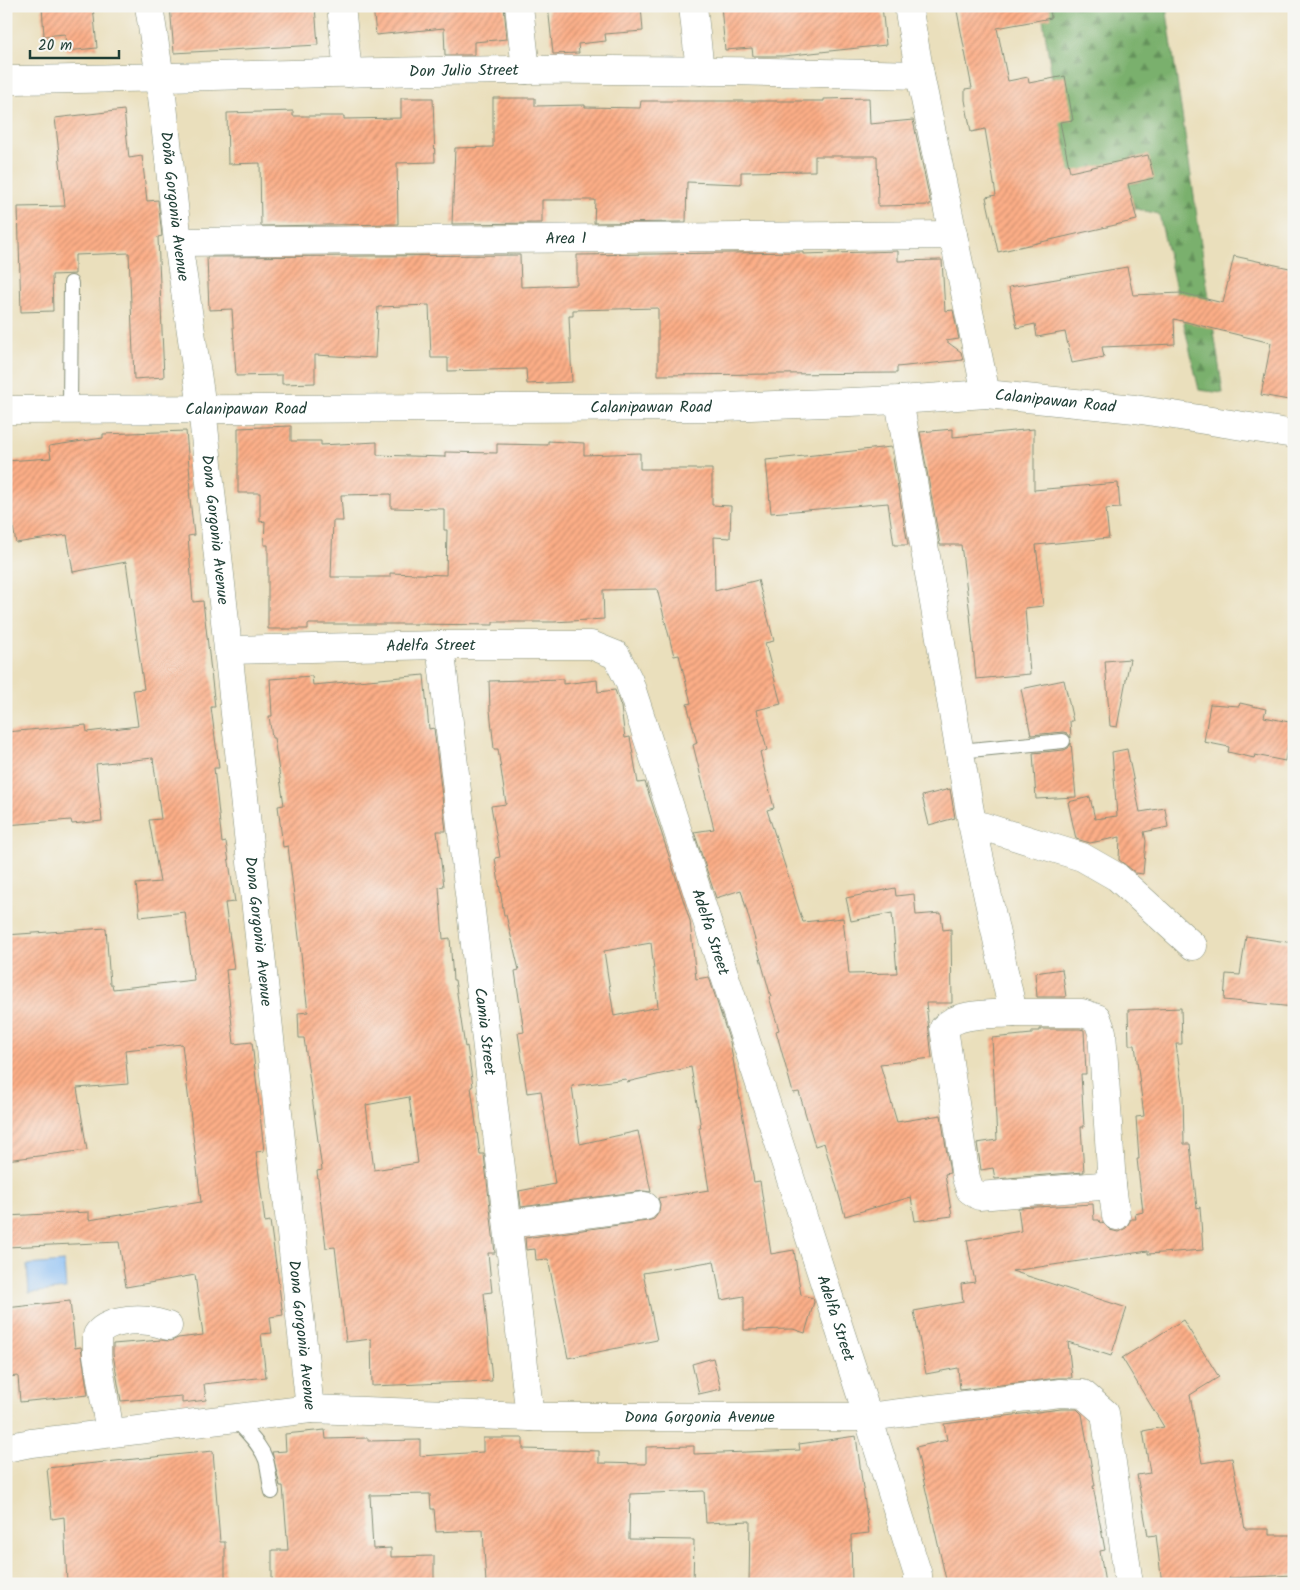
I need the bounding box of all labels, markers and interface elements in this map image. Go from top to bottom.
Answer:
scale bar [30,28,119,60]
text: 20 m [38,34,72,58]
street label: Don Julio Street [409,58,520,84]
street label: Doña Gorgonia Avenue [153,130,196,283]
street label: Area 1 [545,226,587,251]
street label: Calanipawan Road [994,382,1118,420]
street label: Calanipawan Road [590,395,713,420]
street label: Calanipawan Road [185,396,308,422]
street label: Dona Gorgonia Avenue [195,454,236,606]
street label: Adelfa Street [386,632,476,659]
street label: Dona Gorgonia Avenue [238,855,279,1008]
street label: Adelfa Street [685,886,736,979]
street label: Camia Street [468,986,503,1077]
street label: Dona Gorgonia Avenue [282,1259,323,1411]
street label: Adelfa Street [810,1272,862,1365]
street label: Dona Gorgonia Avenue [624,1405,775,1430]

